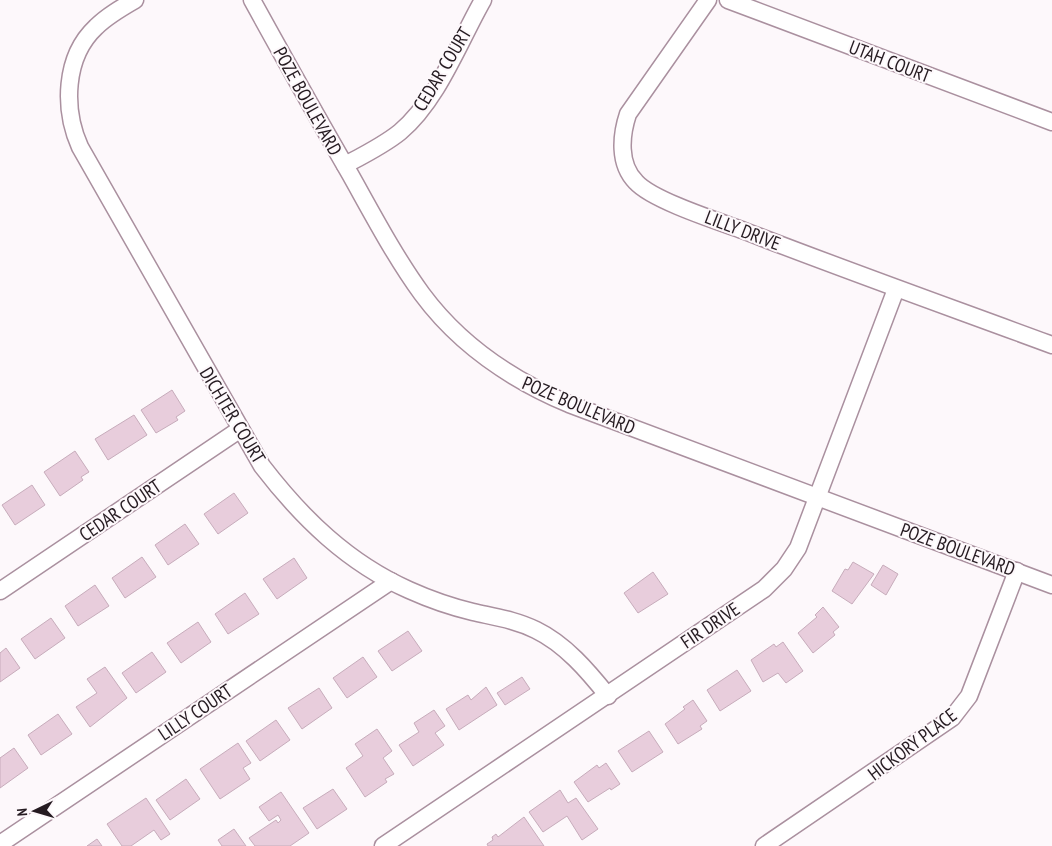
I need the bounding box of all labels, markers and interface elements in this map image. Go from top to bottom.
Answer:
street label: CEDAR COURT [408,22,477,115]
street label: UTAH COURT [846,34,935,88]
street label: POZE BOULEVARD [268,43,348,159]
street label: LILLY DRIVE [702,205,784,255]
street label: DICHTER COURT [195,362,271,468]
street label: POZE BOULEVARD [519,370,639,440]
street label: CEDAR COURT [74,474,166,546]
street label: POZE BOULEVARD [897,517,1019,581]
street label: FIR DRIVE [676,597,744,653]
street label: LILLY COURT [153,678,237,745]
street label: HICKORY PLACE [863,703,961,785]
north arrow [10,786,60,836]
text: N [13,808,31,817]

